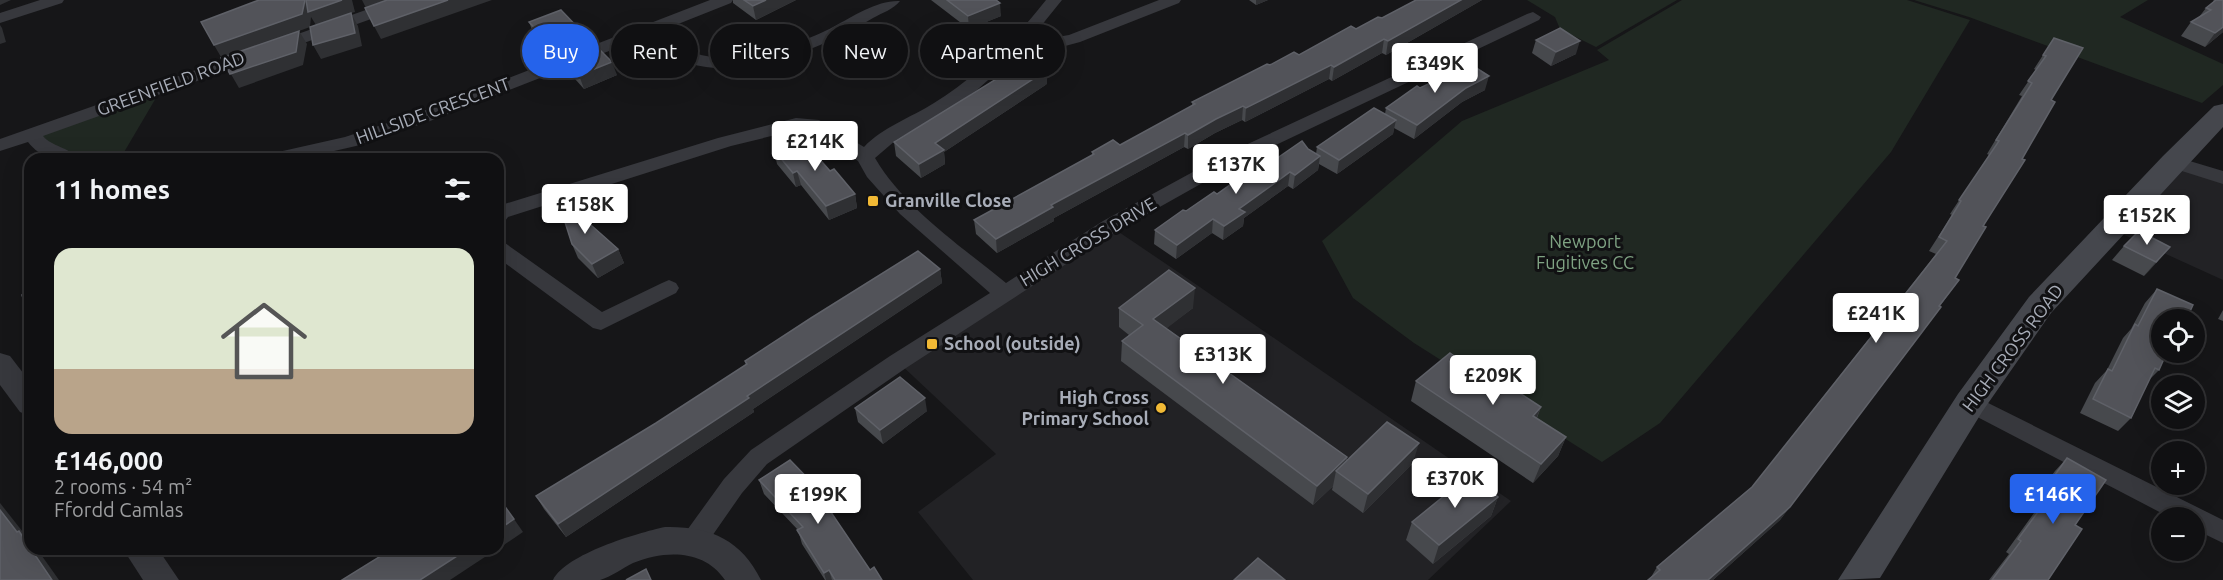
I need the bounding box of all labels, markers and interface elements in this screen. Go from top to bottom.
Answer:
chip: Buy [522,24,599,78]
chip: Rent [611,24,698,78]
chip: Filters [710,24,811,78]
chip: New [823,24,908,78]
chip: Apartment [920,24,1065,78]
pin: £349K [1393,43,1477,94]
street label: GREENFIELD ROAD [94,47,247,119]
text: £349K [1406,51,1464,74]
street label: HILLSIDE CRESCENT [353,73,512,147]
pin: £214K [773,121,857,172]
text: £214K [786,129,844,152]
pin: £137K [1194,144,1278,195]
text: £137K [1207,152,1265,175]
icon: filters [441,173,474,206]
text: 11 homes [54,175,170,204]
pin: £158K [543,184,627,235]
place label: Granville Close [885,190,1012,210]
text: £158K [556,192,614,215]
street label: HIGH CROSS DRIVE [1016,193,1159,290]
marker: Granville Close [866,194,880,208]
pin: £152K [2105,195,2189,246]
text: £152K [2118,203,2176,226]
park label: Newport Fugitives CC [1536,231,1634,272]
street label: HIGH CROSS ROAD [1958,280,2067,415]
icon: home [210,287,318,395]
pin: £241K [1834,293,1918,344]
text: £241K [1847,301,1905,324]
map controls [2151,309,2205,561]
button: locate [2151,309,2205,363]
place label: School (outside) [944,333,1081,354]
pin: £313K [1181,334,1265,385]
marker: School (outside) [925,337,939,351]
text: £313K [1194,342,1252,365]
pin: £209K [1451,355,1535,406]
text: £209K [1464,363,1522,386]
button: layers [2151,375,2205,429]
place label: High Cross Primary School [1021,387,1150,428]
marker: High Cross Primary School [1154,401,1168,415]
button: + [2151,441,2205,495]
text: £146,000 [54,446,163,475]
pin: £370K [1413,458,1497,509]
text: £370K [1426,466,1484,489]
pin: £199K [776,474,860,525]
pin: £146K [2011,474,2095,525]
text: 2 rooms · 54 m² [54,475,192,498]
text: £199K [789,482,847,505]
text: £146K [2024,482,2082,505]
text: Ffordd Camlas [54,498,183,521]
button: − [2151,507,2205,561]

